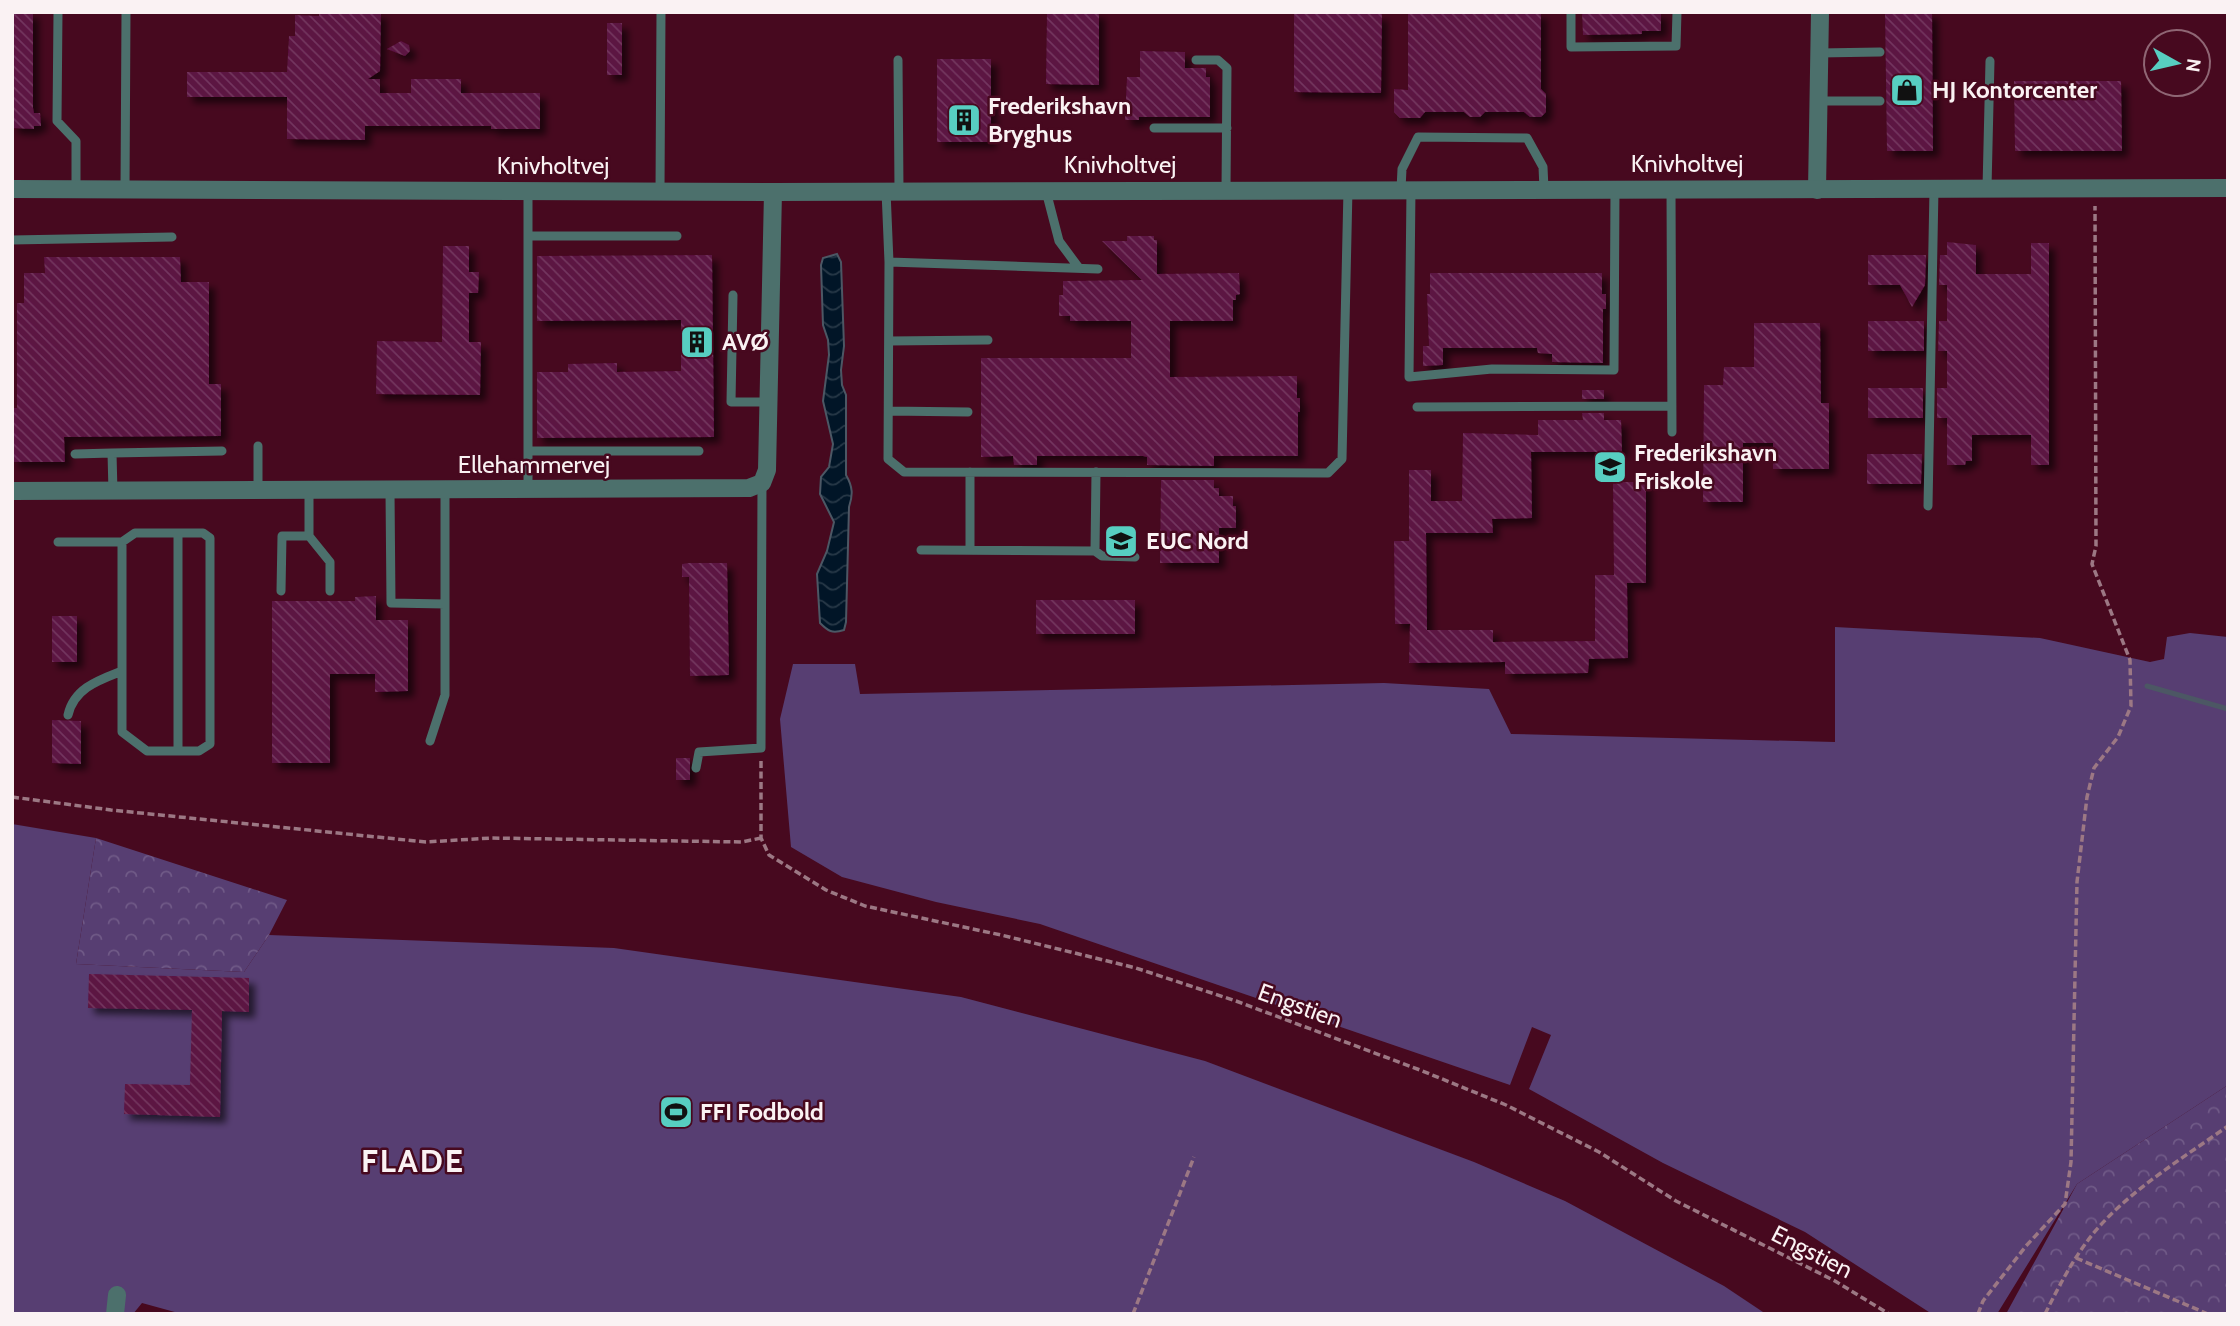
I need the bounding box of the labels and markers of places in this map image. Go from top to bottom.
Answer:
shop icon: HJ Kontorcenter [1888,71,1926,109]
place label: HJ Kontorcenter [1932,75,2097,104]
place label: Frederikshavn Bryghus [988,91,1131,148]
building icon: Frederikshavn Bryghus [945,101,983,139]
building icon: AVØ [678,323,716,361]
place label: AVØ [722,327,769,356]
place label: Frederikshavn Friskole [1634,438,1777,495]
school or university icon: Frederikshavn Friskole [1591,448,1629,486]
school or university icon: EUC Nord [1102,522,1140,560]
place label: EUC Nord [1146,526,1249,555]
sports icon: FFI Fodbold [657,1093,695,1131]
place label: FFI Fodbold [700,1097,824,1126]

